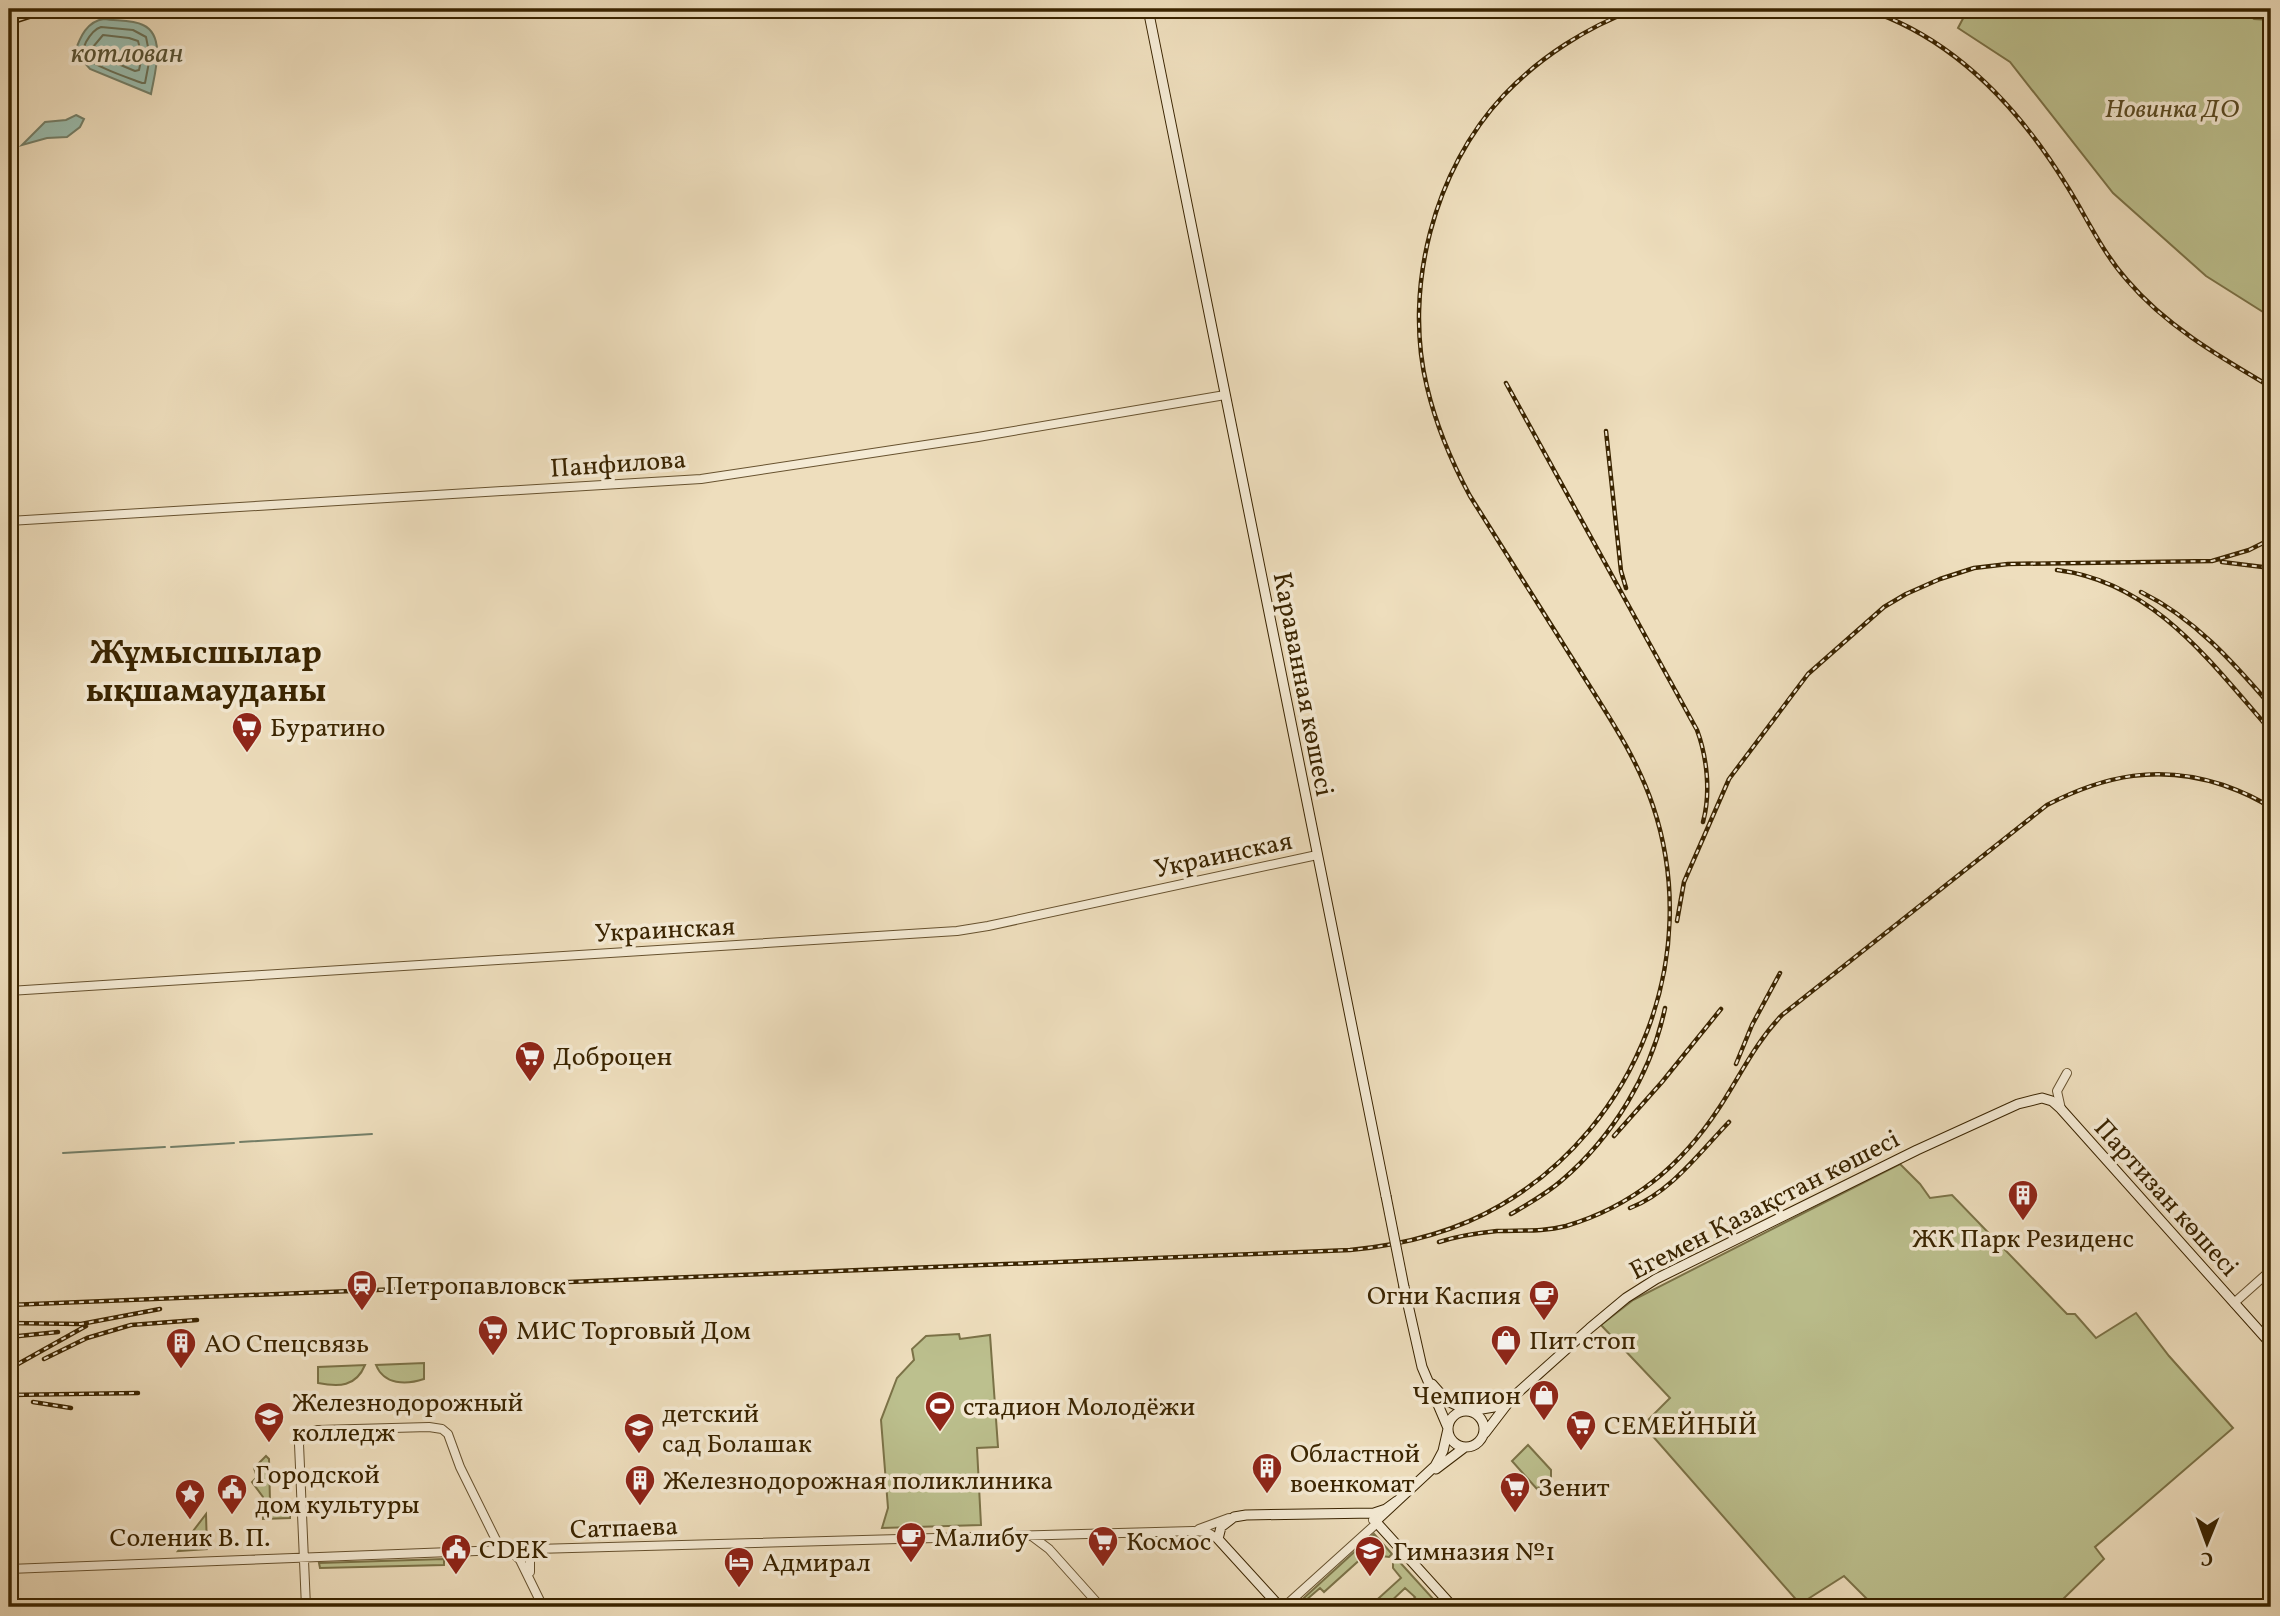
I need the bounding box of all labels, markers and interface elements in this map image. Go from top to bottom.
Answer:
water label: котлован [71,35,183,74]
park label: Новинка ДО [2105,92,2240,128]
street label: Панфилова [549,442,687,488]
street label: Караванная көшесі [1263,569,1341,800]
district label: Жұмысшылар ықшамауданы [86,632,326,716]
supermarket icon: Буратино [230,710,264,754]
place label: Буратино [270,711,385,747]
street label: Украинская [1151,824,1296,888]
street label: Украинская [594,909,736,953]
supermarket icon: Доброцен [513,1039,547,1083]
place label: Доброцен [553,1040,672,1076]
street label: Партизан көшесі [2085,1112,2246,1285]
street label: Егемен Қазақстан көшесі [1624,1122,1906,1290]
building icon: ЖК Парк Резиденс [2006,1178,2040,1222]
place label: ЖК Парк Резиденс [1912,1222,2134,1258]
station icon: Петропавловск [345,1268,379,1312]
place label: Петропавловск [385,1269,566,1305]
cafe icon: Огни Каспия [1527,1278,1561,1322]
place label: Огни Каспия [1367,1279,1521,1315]
supermarket icon: МИС Торговый Дом [476,1313,510,1357]
place label: МИС Торговый Дом [516,1314,751,1350]
shop icon: Пит стоп [1489,1323,1523,1367]
place label: Пит стоп [1529,1324,1636,1360]
building icon: АО Спецсвязь [164,1326,198,1370]
place label: АО Спецсвязь [204,1327,369,1363]
shop icon: Чемпион [1527,1378,1561,1422]
place label: Чемпион [1412,1379,1521,1415]
place label: Железнодорожный колледж [292,1386,523,1452]
sports icon: стадион Молодёжи [923,1389,957,1433]
place label: стадион Молодёжи [963,1390,1195,1426]
place label: детский сад Болашак [662,1397,812,1463]
school or university icon: Железнодорожный колледж [252,1400,286,1444]
supermarket icon: СЕМЕЙНЫЙ [1564,1408,1598,1452]
place label: СЕМЕЙНЫЙ [1604,1409,1757,1445]
school or university icon: детский сад Болашак [622,1411,656,1455]
place label: Областной военкомат [1290,1437,1420,1503]
building icon: Областной военкомат [1250,1451,1284,1495]
place label: Городской дом культуры [255,1458,420,1524]
building icon: Железнодорожная поликлиника [623,1463,657,1507]
place label: Железнодорожная поликлиника [663,1464,1053,1500]
supermarket icon: Зенит [1498,1470,1532,1514]
place label: Зенит [1538,1471,1610,1507]
public building icon: Городской дом культуры [215,1472,249,1516]
place icon: Соленик В. П. [173,1477,207,1521]
north arrow [2172,1508,2242,1578]
street label: Сатпаева [569,1509,679,1549]
cafe icon: Малибу [894,1520,928,1564]
place label: Соленик В. П. [109,1521,271,1557]
place label: Малибу [934,1521,1029,1557]
supermarket icon: Космос [1086,1524,1120,1568]
place label: Космос [1126,1525,1211,1561]
public building icon: CDEK [439,1532,473,1576]
place label: CDEK [479,1533,549,1569]
school or university icon: Гимназия №1 [1353,1534,1387,1578]
place label: Гимназия №1 [1393,1535,1555,1571]
hotel icon: Адмирал [722,1545,756,1589]
text: С [2200,1545,2213,1571]
place label: Адмирал [762,1546,871,1582]

